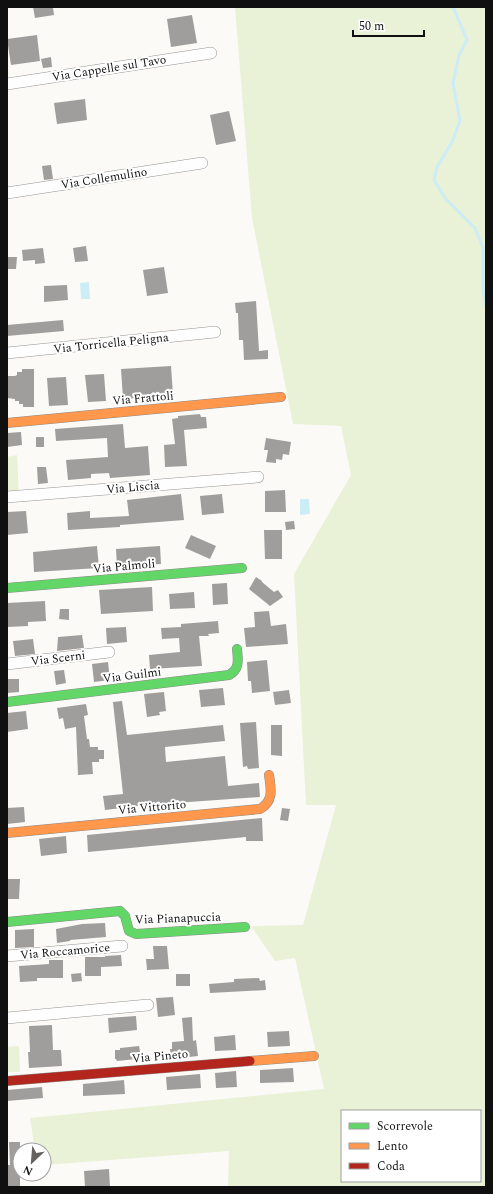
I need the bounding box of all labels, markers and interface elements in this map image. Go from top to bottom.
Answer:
scale bar [353,12,424,38]
text: 50 m [359,17,384,36]
street label: Via Cappelle sul Tavo [51,50,168,87]
street label: Via Collemulino [59,162,149,195]
street label: Via Torricella Peligna [52,328,170,359]
street label: Via Frattoli [112,386,175,411]
street label: Via Liscia [106,476,161,499]
street label: Via Palmoli [92,554,156,579]
street label: Via Scerni [30,646,87,671]
street label: Via Guilmi [102,662,163,689]
street label: Via Vittorito [117,795,187,820]
street label: Via Pianapuccia [135,907,222,929]
street label: Via Roccamorice [19,938,111,965]
street label: Via Pineto [131,1045,189,1068]
legend [341,1110,481,1182]
text: Scorrevole [377,1117,433,1136]
text: Lento [377,1137,408,1156]
north arrow [12,1142,52,1182]
text: Coda [377,1157,405,1176]
text: N [20,1161,36,1180]

